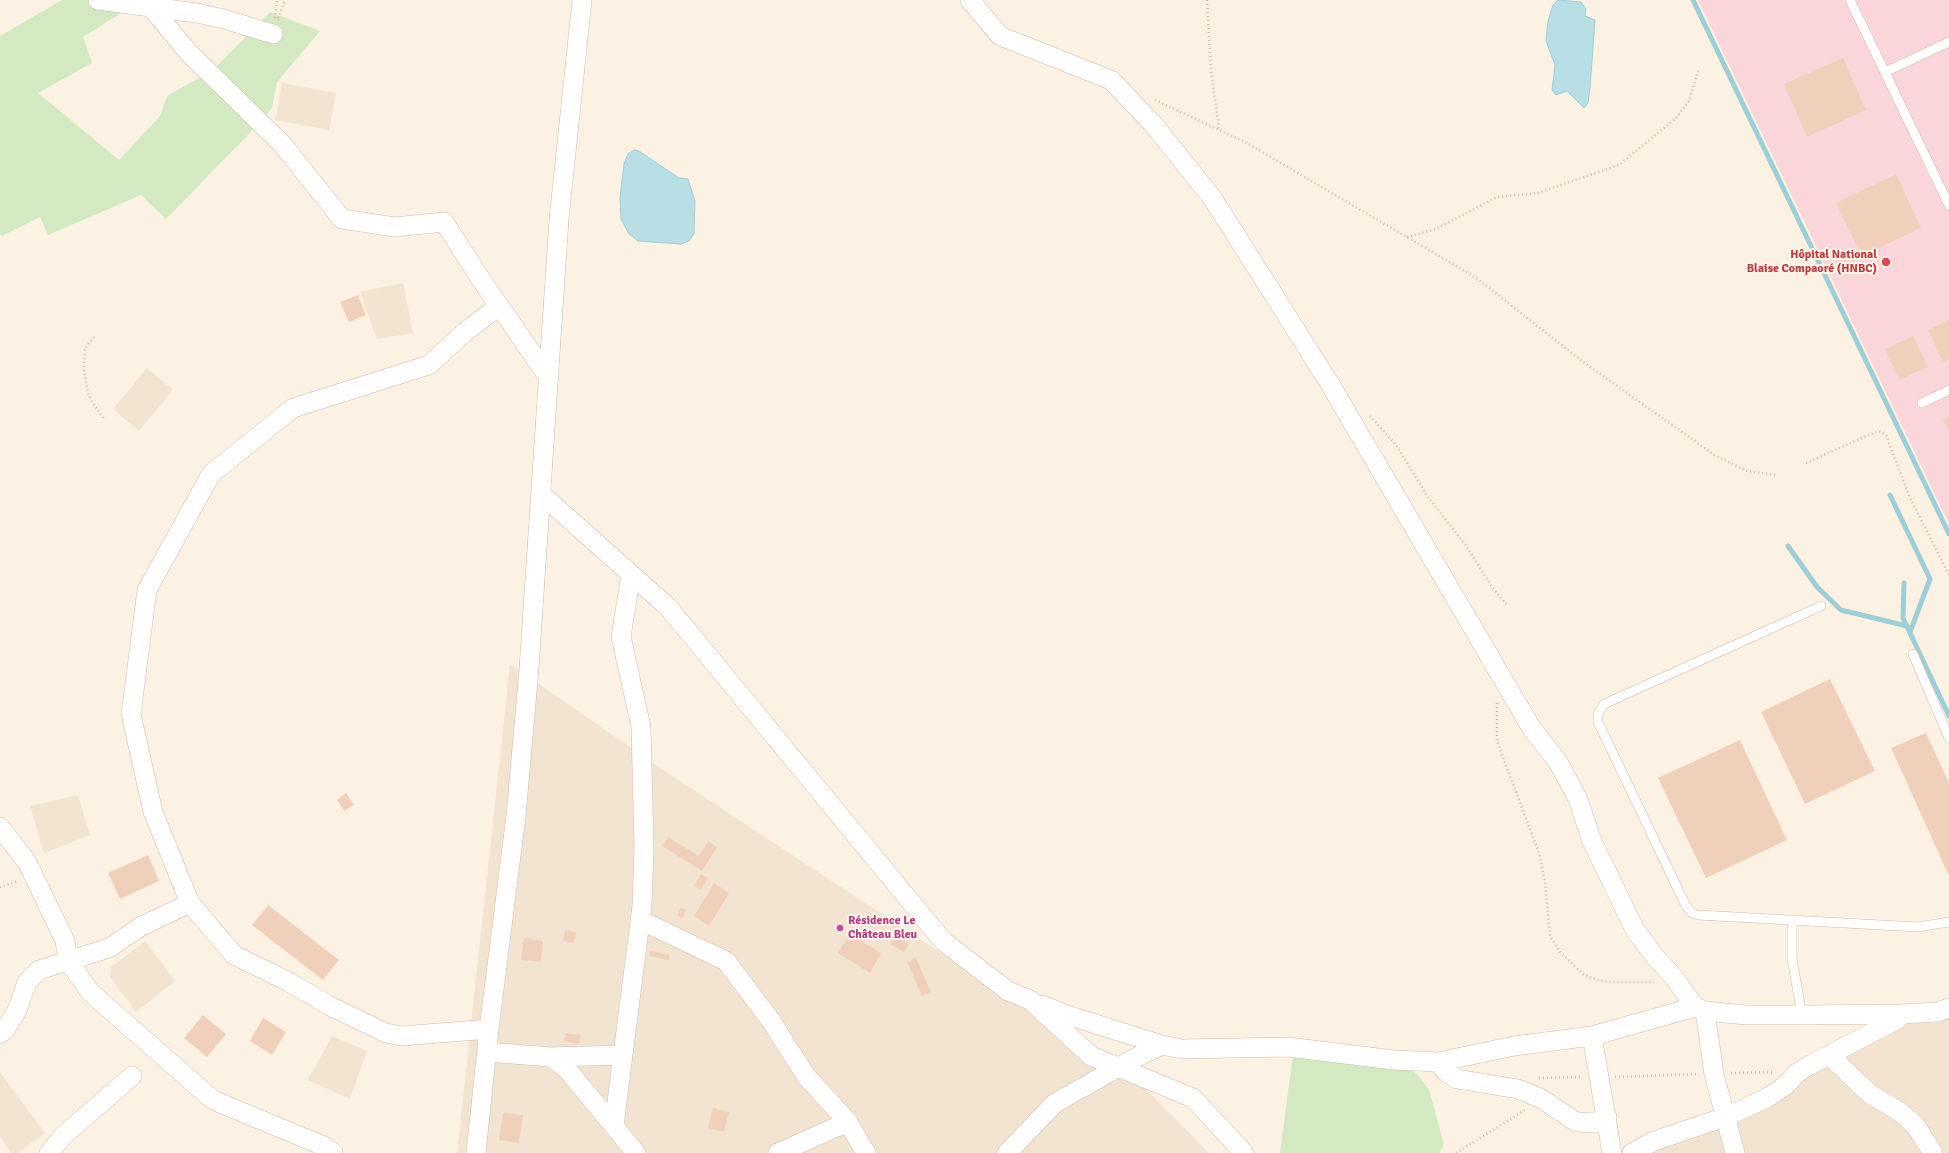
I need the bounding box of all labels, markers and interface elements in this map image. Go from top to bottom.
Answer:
place label: Hôpital National Blaise Compaoré (HNBC) [1747,248,1877,276]
marker: Hôpital National Blaise Compaoré (HNBC) [1880,256,1892,268]
place label: Résidence Le Château Bleu [848,914,917,942]
marker: Résidence Le Château Bleu [835,923,845,933]

